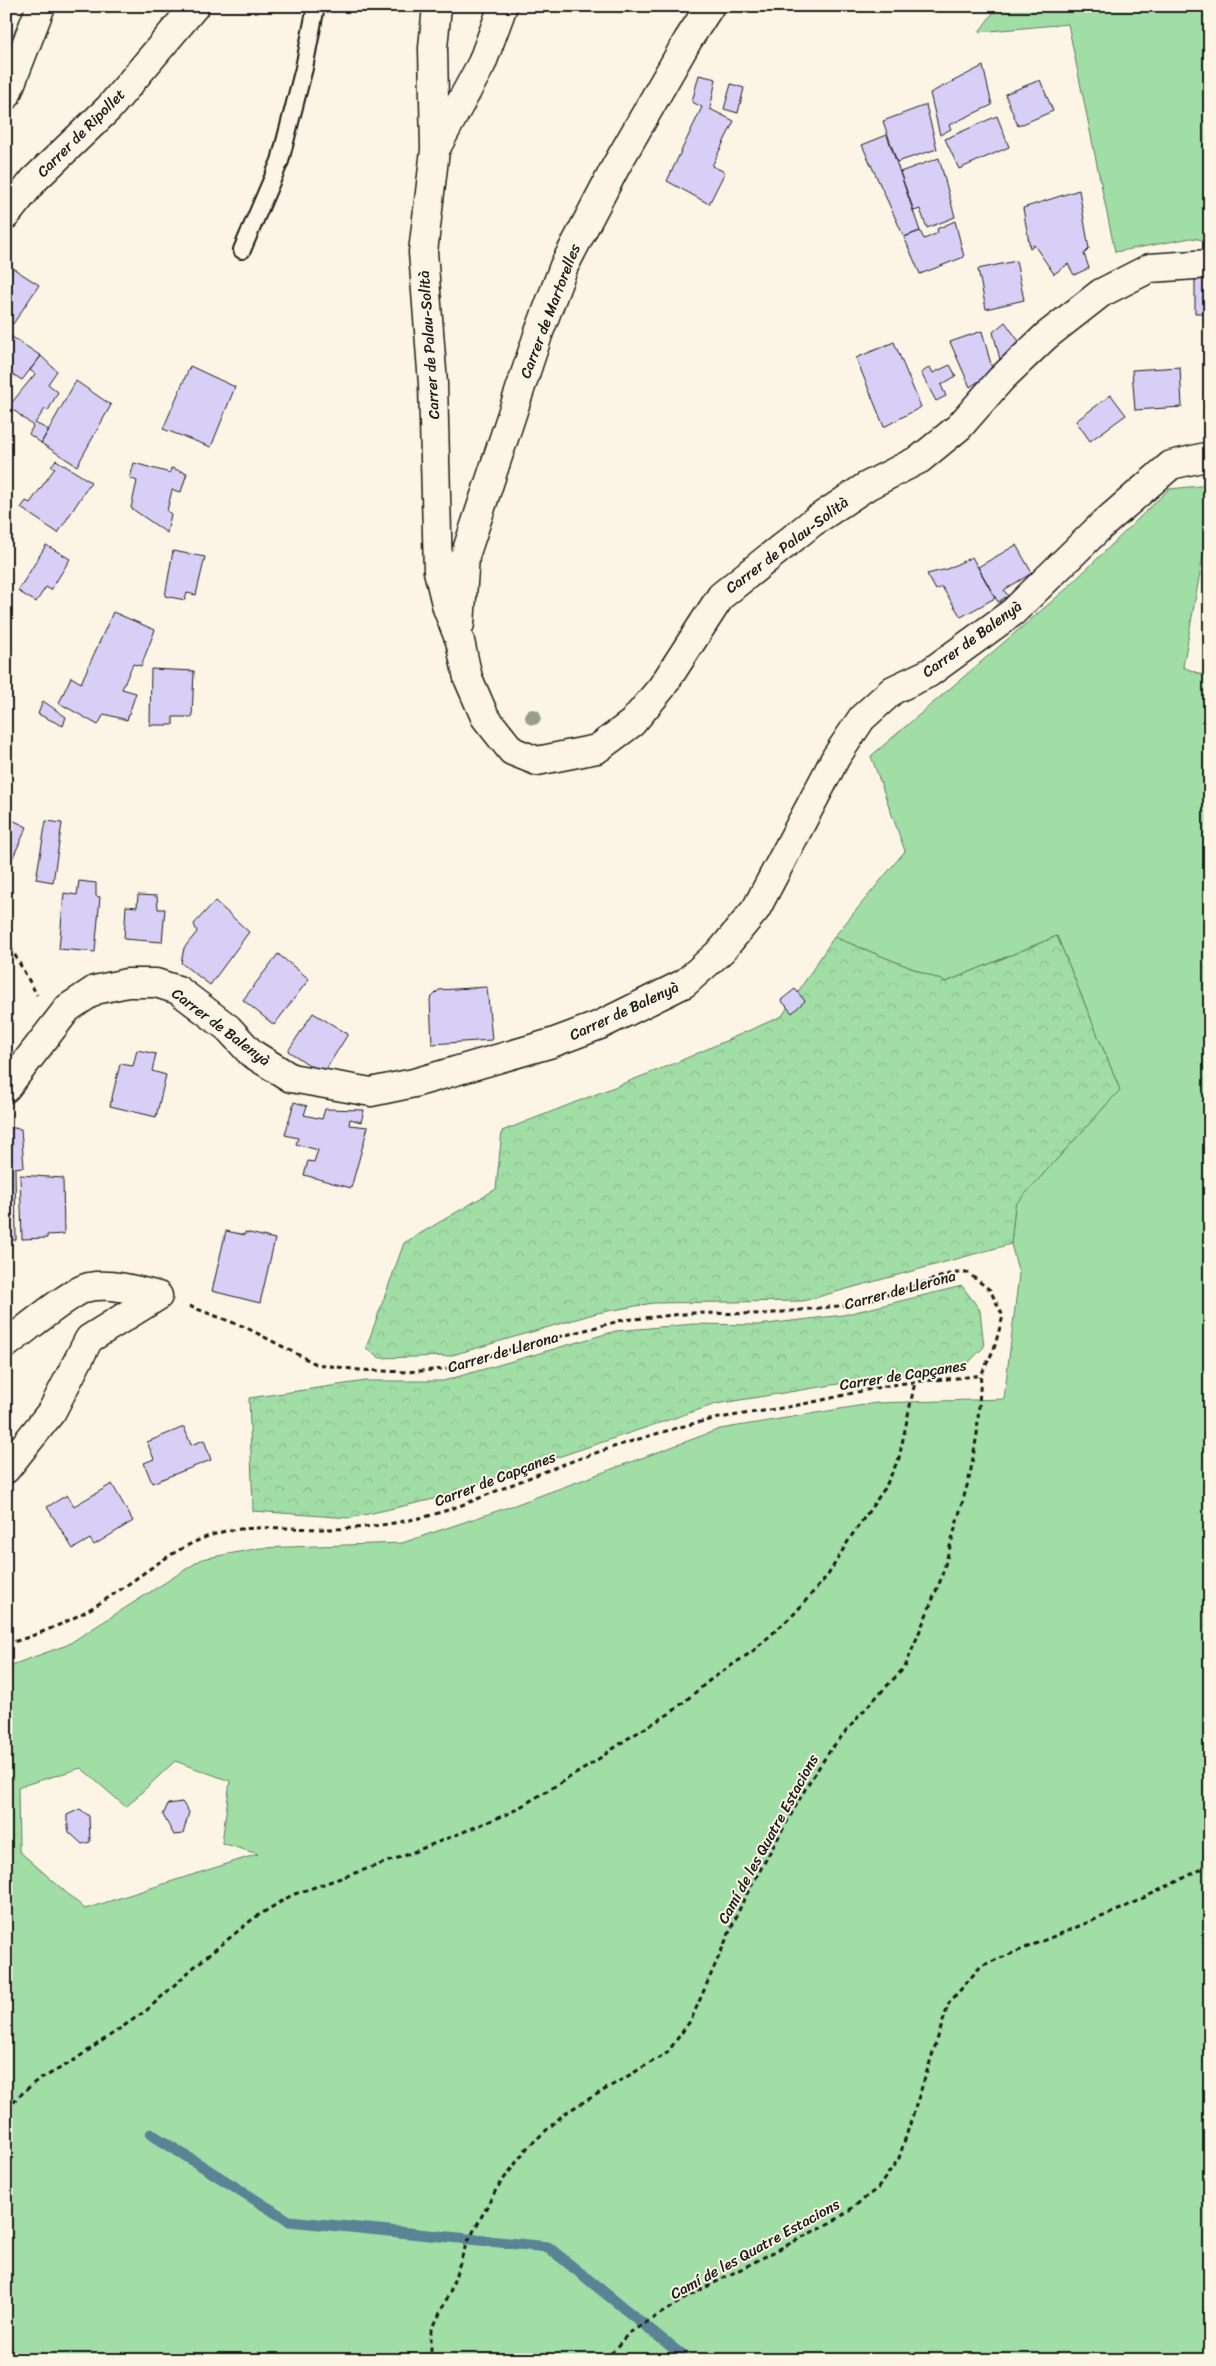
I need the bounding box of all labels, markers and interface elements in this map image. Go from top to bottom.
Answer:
street label: Carrer de Ripollet [30,82,132,184]
street label: Carrer de Martorelles [512,240,588,382]
street label: Carrer de Palau-Solità [411,269,447,420]
street label: Carrer de Palau-Solità [720,490,855,600]
street label: Carrer de Balenyà [916,593,1028,684]
street label: Carrer de Balenyà [565,974,684,1048]
street label: Carrer de Balenyà [166,981,276,1073]
street label: Carrer de Llerona [841,1263,959,1317]
street label: Carrer de Llerona [444,1324,562,1380]
street label: Carrer de Capçanes [838,1352,968,1398]
street label: Carrer de Capçanes [431,1444,560,1514]
street label: Camí de les Quatre Estacions [710,1749,826,1929]
street label: Camí de les Quatre Estacions [665,2191,845,2307]

